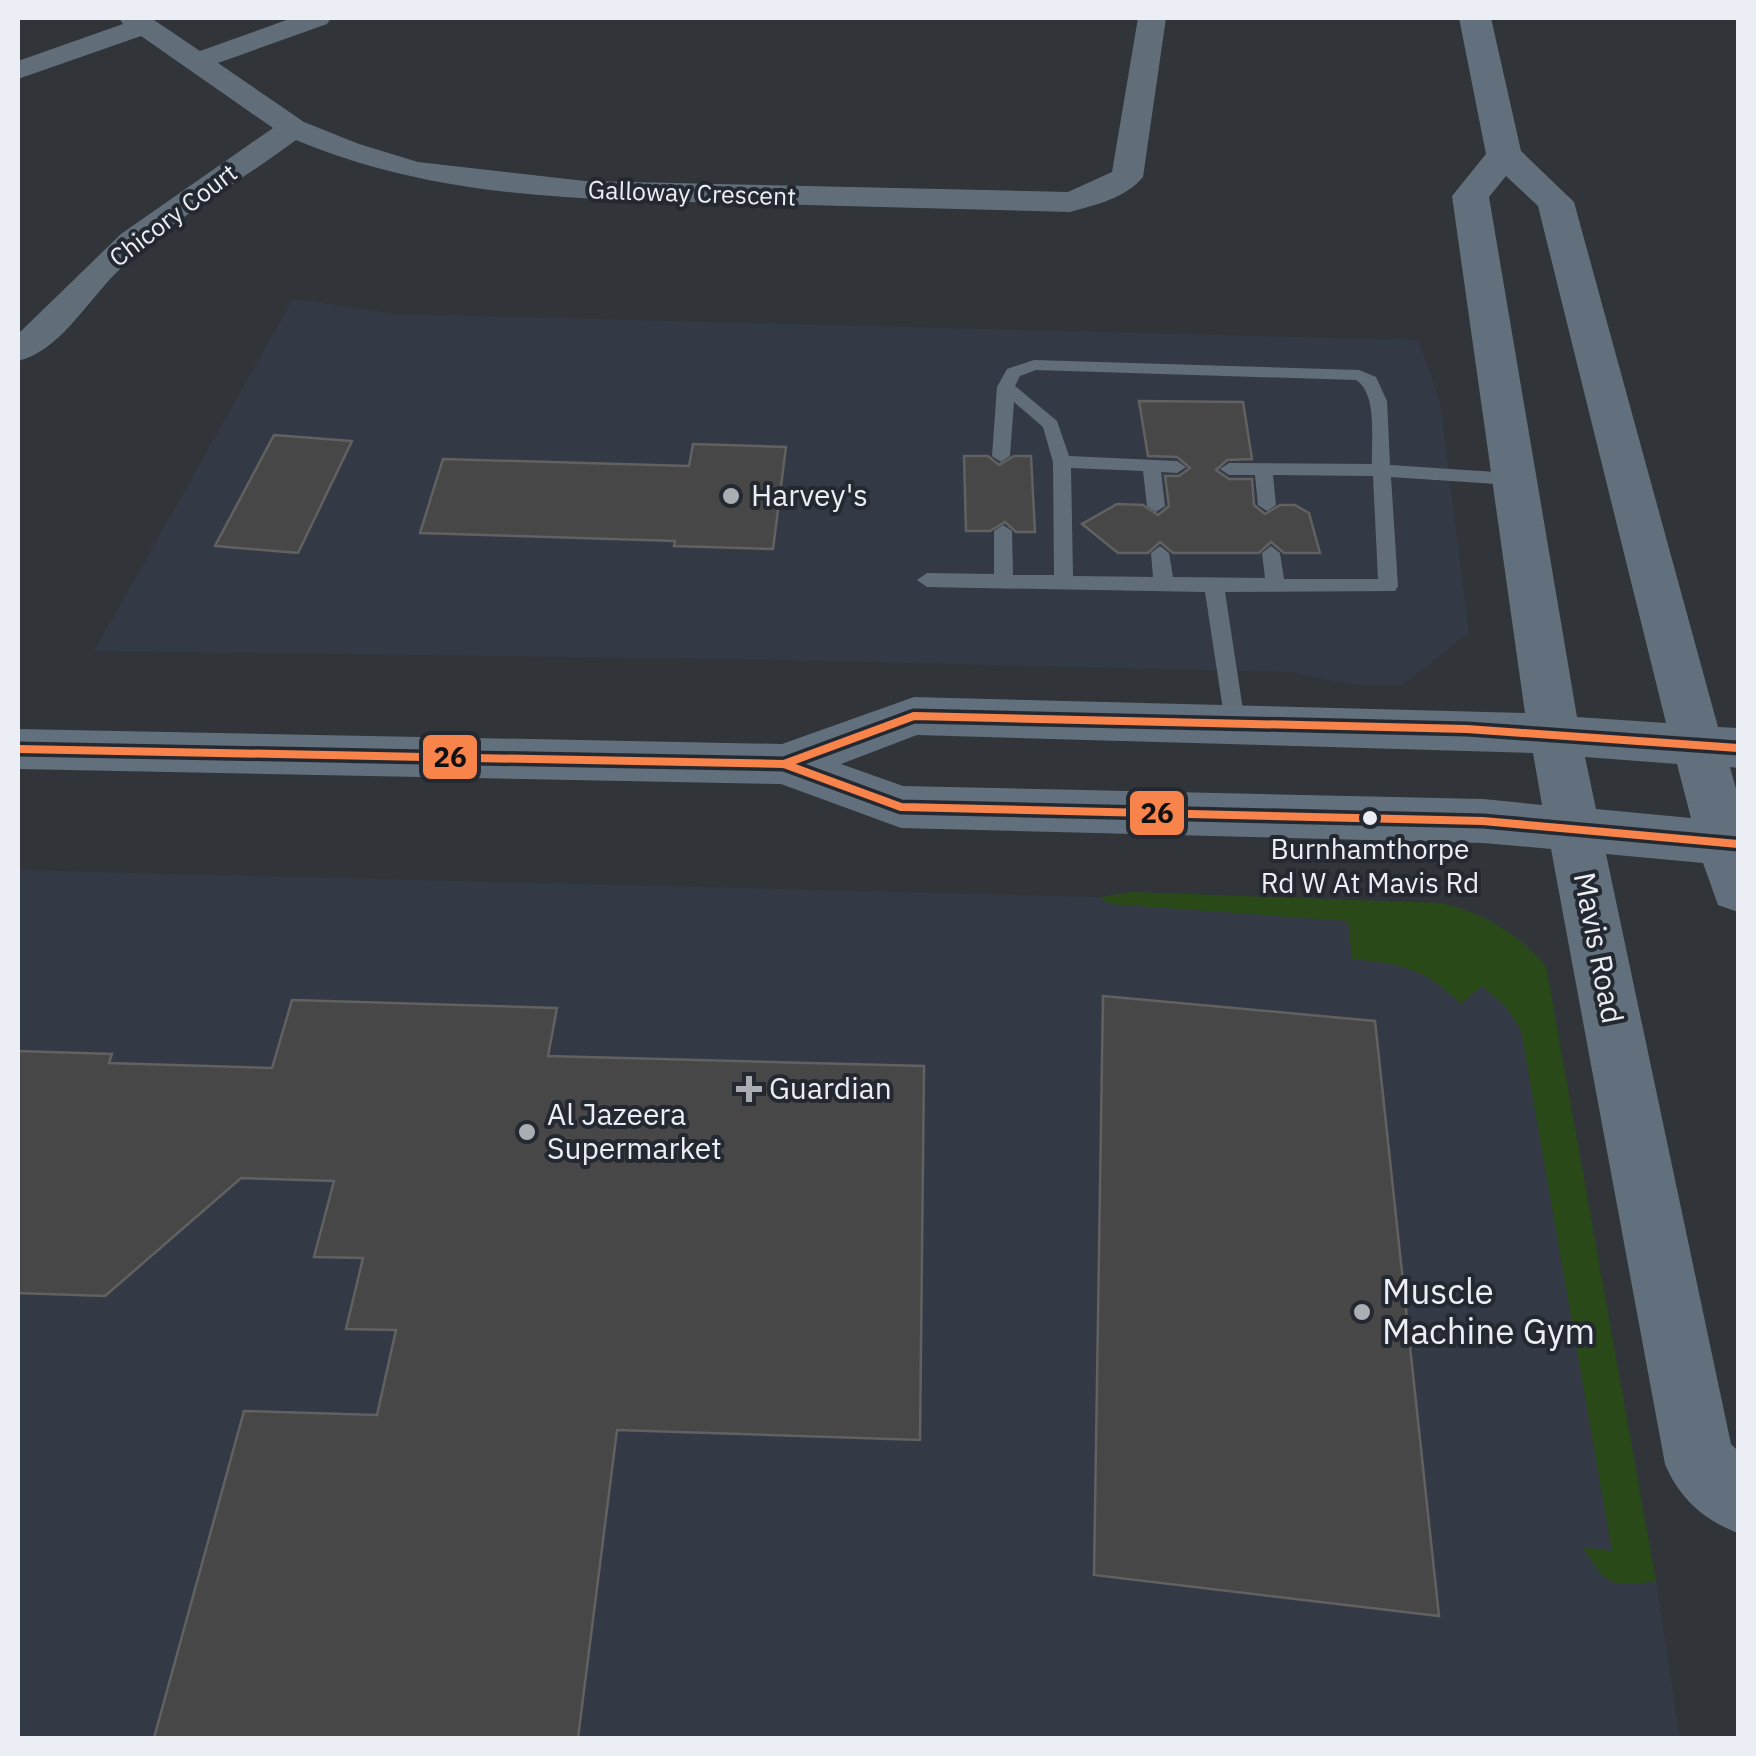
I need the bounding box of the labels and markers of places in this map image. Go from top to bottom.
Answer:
place label: Harvey's [751,475,868,514]
marker: Harvey's [720,485,742,507]
marker: Burnhamthorpe Rd W At Mavis Rd [1360,808,1380,828]
place label: Burnhamthorpe Rd W At Mavis Rd [1261,830,1479,901]
place label: Guardian [769,1068,892,1107]
marker: Guardian [738,1078,760,1100]
place label: Al Jazeera Supermarket [547,1094,722,1167]
marker: Al Jazeera Supermarket [516,1121,538,1143]
place label: Muscle Machine Gym [1382,1268,1595,1354]
marker: Muscle Machine Gym [1351,1301,1373,1323]

